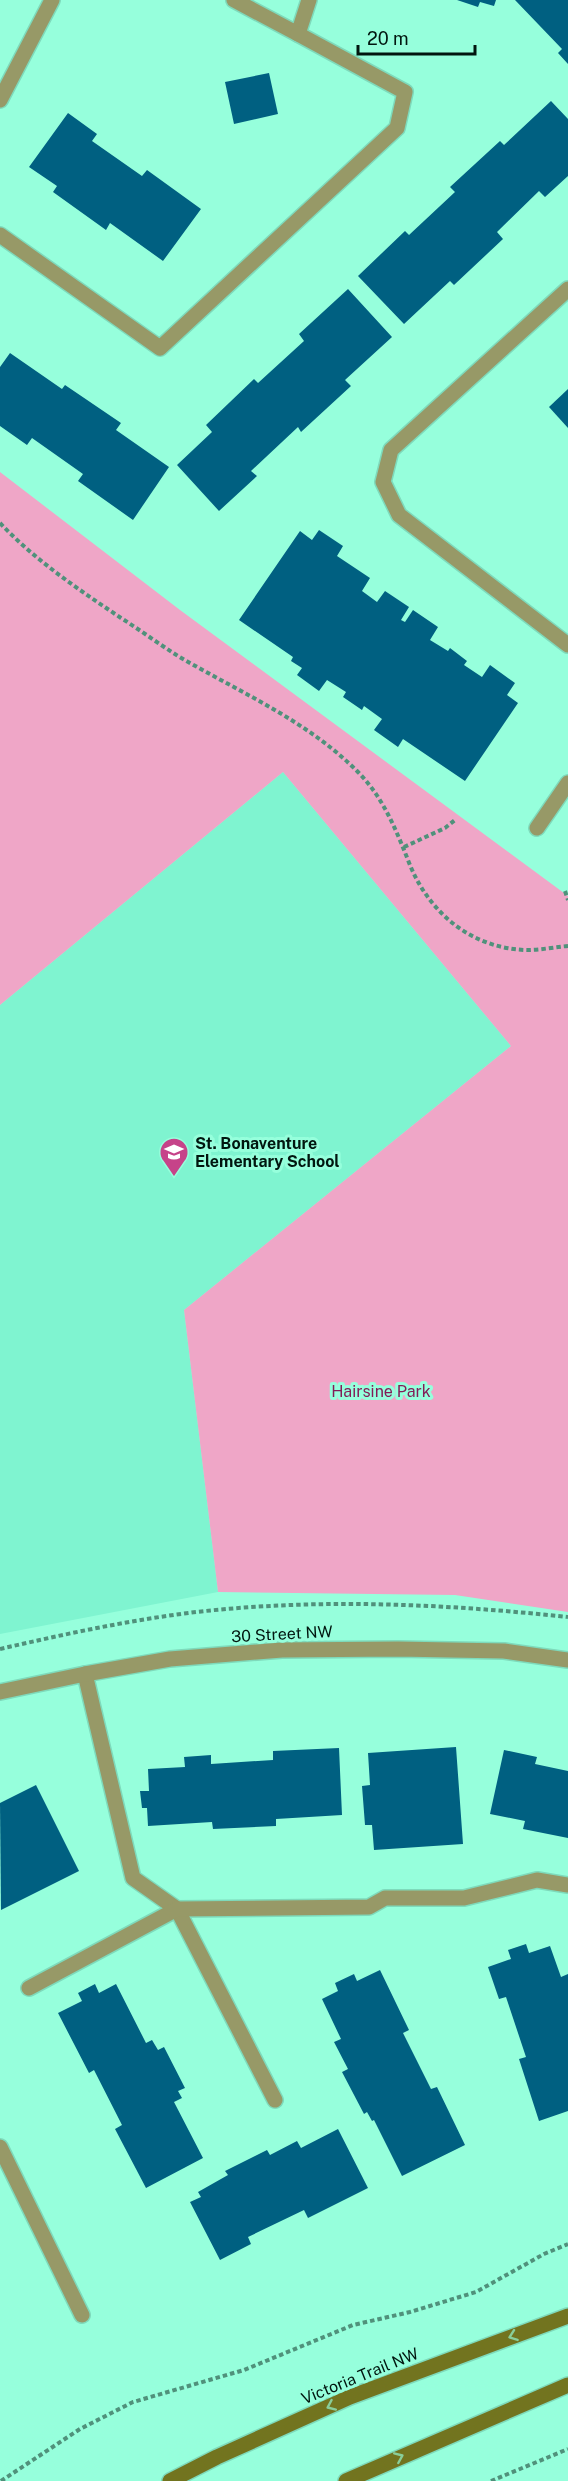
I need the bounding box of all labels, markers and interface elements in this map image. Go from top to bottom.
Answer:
scale bar [358,18,475,56]
text: 20 m [367,28,409,49]
place label: St. Bonaventure Elementary School [195,1134,340,1171]
school or university icon: St. Bonaventure Elementary School [158,1136,190,1178]
park label: Hairsine Park [331,1382,431,1401]
street label: 30 Street NW [231,1622,333,1646]
one-way arrow [508,2329,519,2342]
street label: Victoria Trail NW [299,2344,421,2408]
one-way arrow [326,2398,337,2410]
one-way arrow [393,2452,404,2464]

